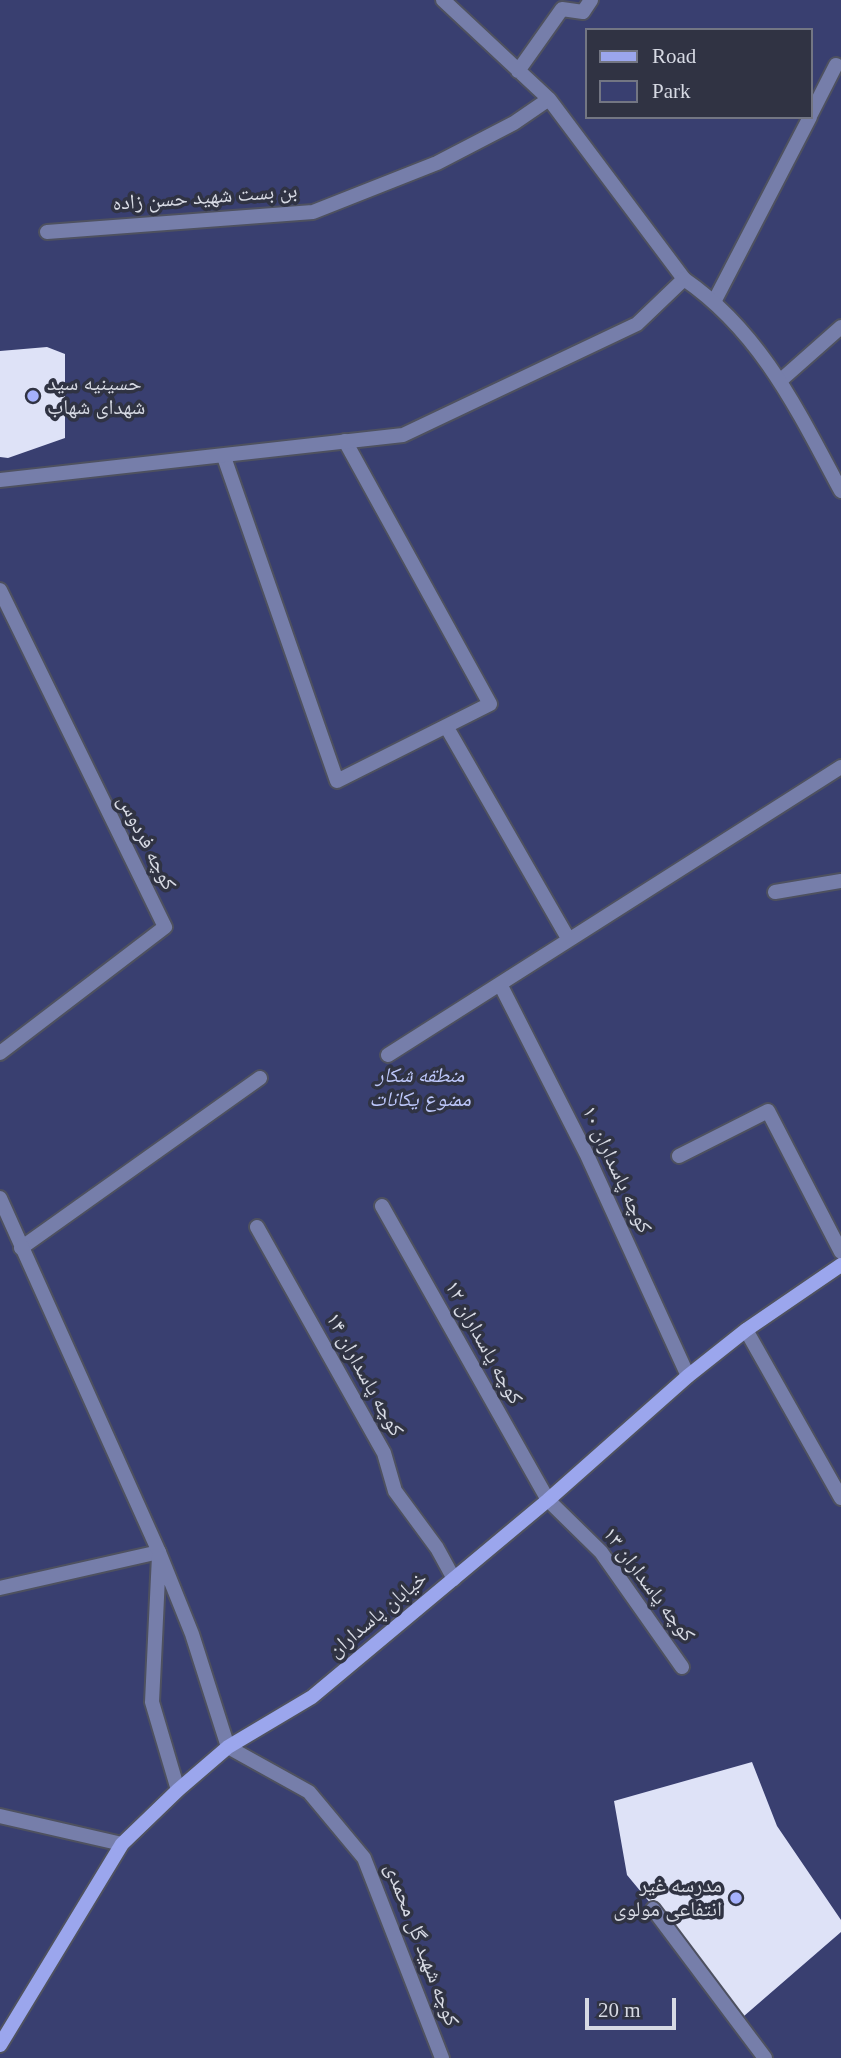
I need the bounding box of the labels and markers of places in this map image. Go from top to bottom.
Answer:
place label: حسینیه سید شهدای شهاب [47,371,145,421]
marker: حسینیه سید شهدای شهاب [25,388,41,404]
place label: مدرسه غیر انتفاعی مولوی [613,1873,722,1923]
marker: مدرسه غیر انتفاعی مولوی [728,1890,744,1906]

